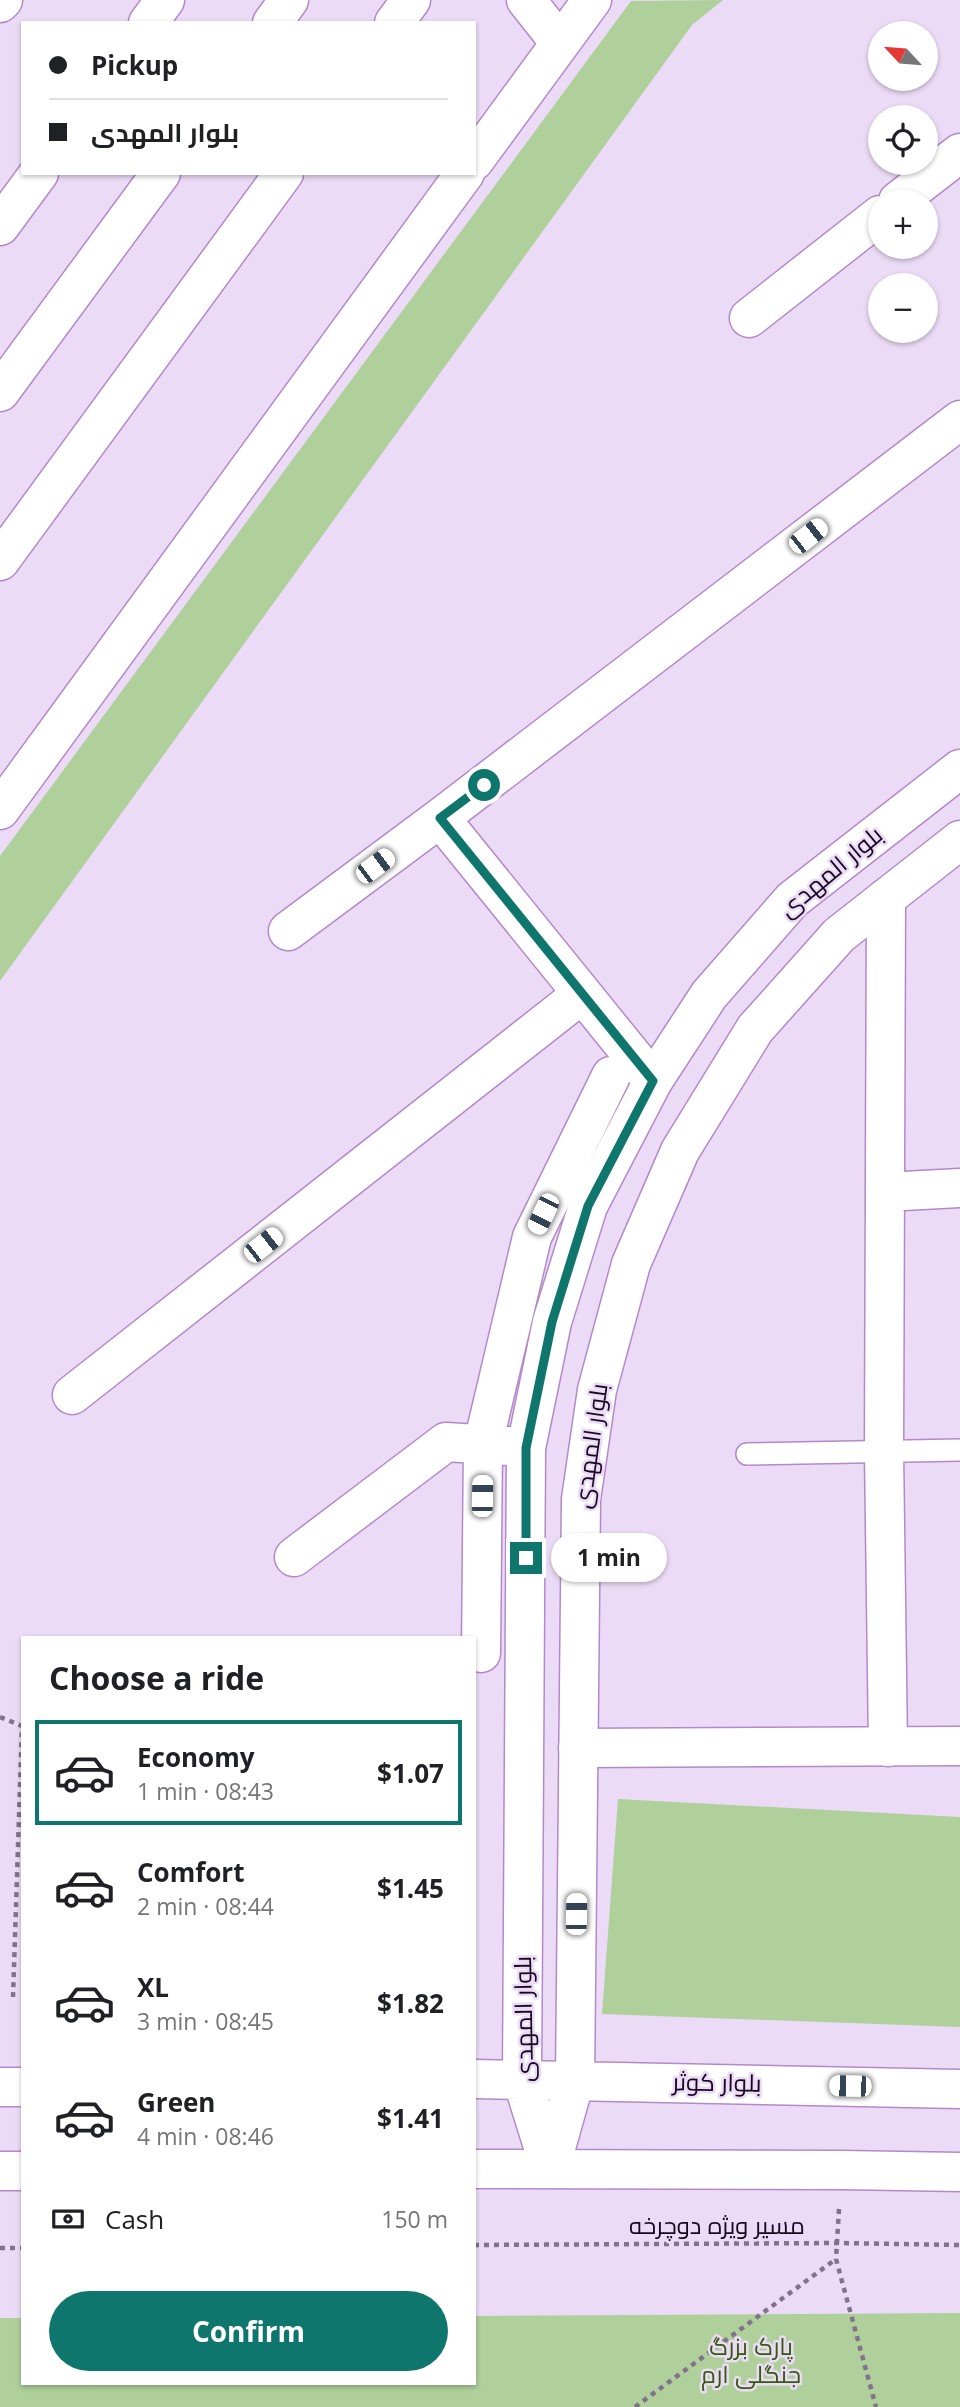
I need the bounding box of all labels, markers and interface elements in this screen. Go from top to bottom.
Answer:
north arrow [868,21,938,91]
map controls [868,21,938,343]
text: Pickup [91,47,178,83]
button: locate [868,105,938,175]
text: بلوار المهدی [91,114,239,150]
button: + [868,189,938,259]
button: − [868,273,938,343]
car [785,515,832,557]
route start [468,769,500,801]
street label: بلوار المهدی [771,818,889,924]
car [352,845,399,887]
car [525,1191,562,1237]
car [240,1224,287,1266]
street label: بلوار المهدی [564,1381,615,1511]
car [472,1475,493,1517]
callout: 1 min [550,1534,666,1582]
text: 1 min [577,1541,641,1573]
route end [510,1542,542,1574]
text: Choose a ride [49,1656,264,1699]
text: Economy [137,1739,255,1775]
icon: car [53,1741,116,1804]
text: $1.07 [377,1755,444,1791]
text: 1 min · 08:43 [137,1775,274,1807]
text: Comfort [137,1854,244,1890]
icon: car [53,1856,116,1919]
text: $1.45 [377,1870,444,1906]
text: 2 min · 08:44 [137,1890,274,1922]
car [566,1893,587,1935]
street label: بلوار المهدی [505,1956,540,2082]
text: XL [137,1969,169,2005]
icon: car [53,1971,116,2034]
text: $1.82 [377,1985,444,2021]
text: 3 min · 08:45 [137,2005,274,2037]
street label: بلوار کوثر [670,2064,762,2099]
car [829,2075,872,2097]
text: Green [137,2084,215,2120]
icon: car [53,2086,116,2149]
text: $1.41 [377,2100,444,2136]
text: 4 min · 08:46 [137,2120,274,2152]
icon: cash [49,2200,87,2238]
text: Cash [105,2201,164,2237]
text: 150 m [381,2203,448,2235]
street label: مسیر ویژه دوچرخه [629,2208,805,2242]
button: Confirm [49,2291,448,2371]
park label: پارک بزرگ جنگلی ارم [701,2329,801,2391]

